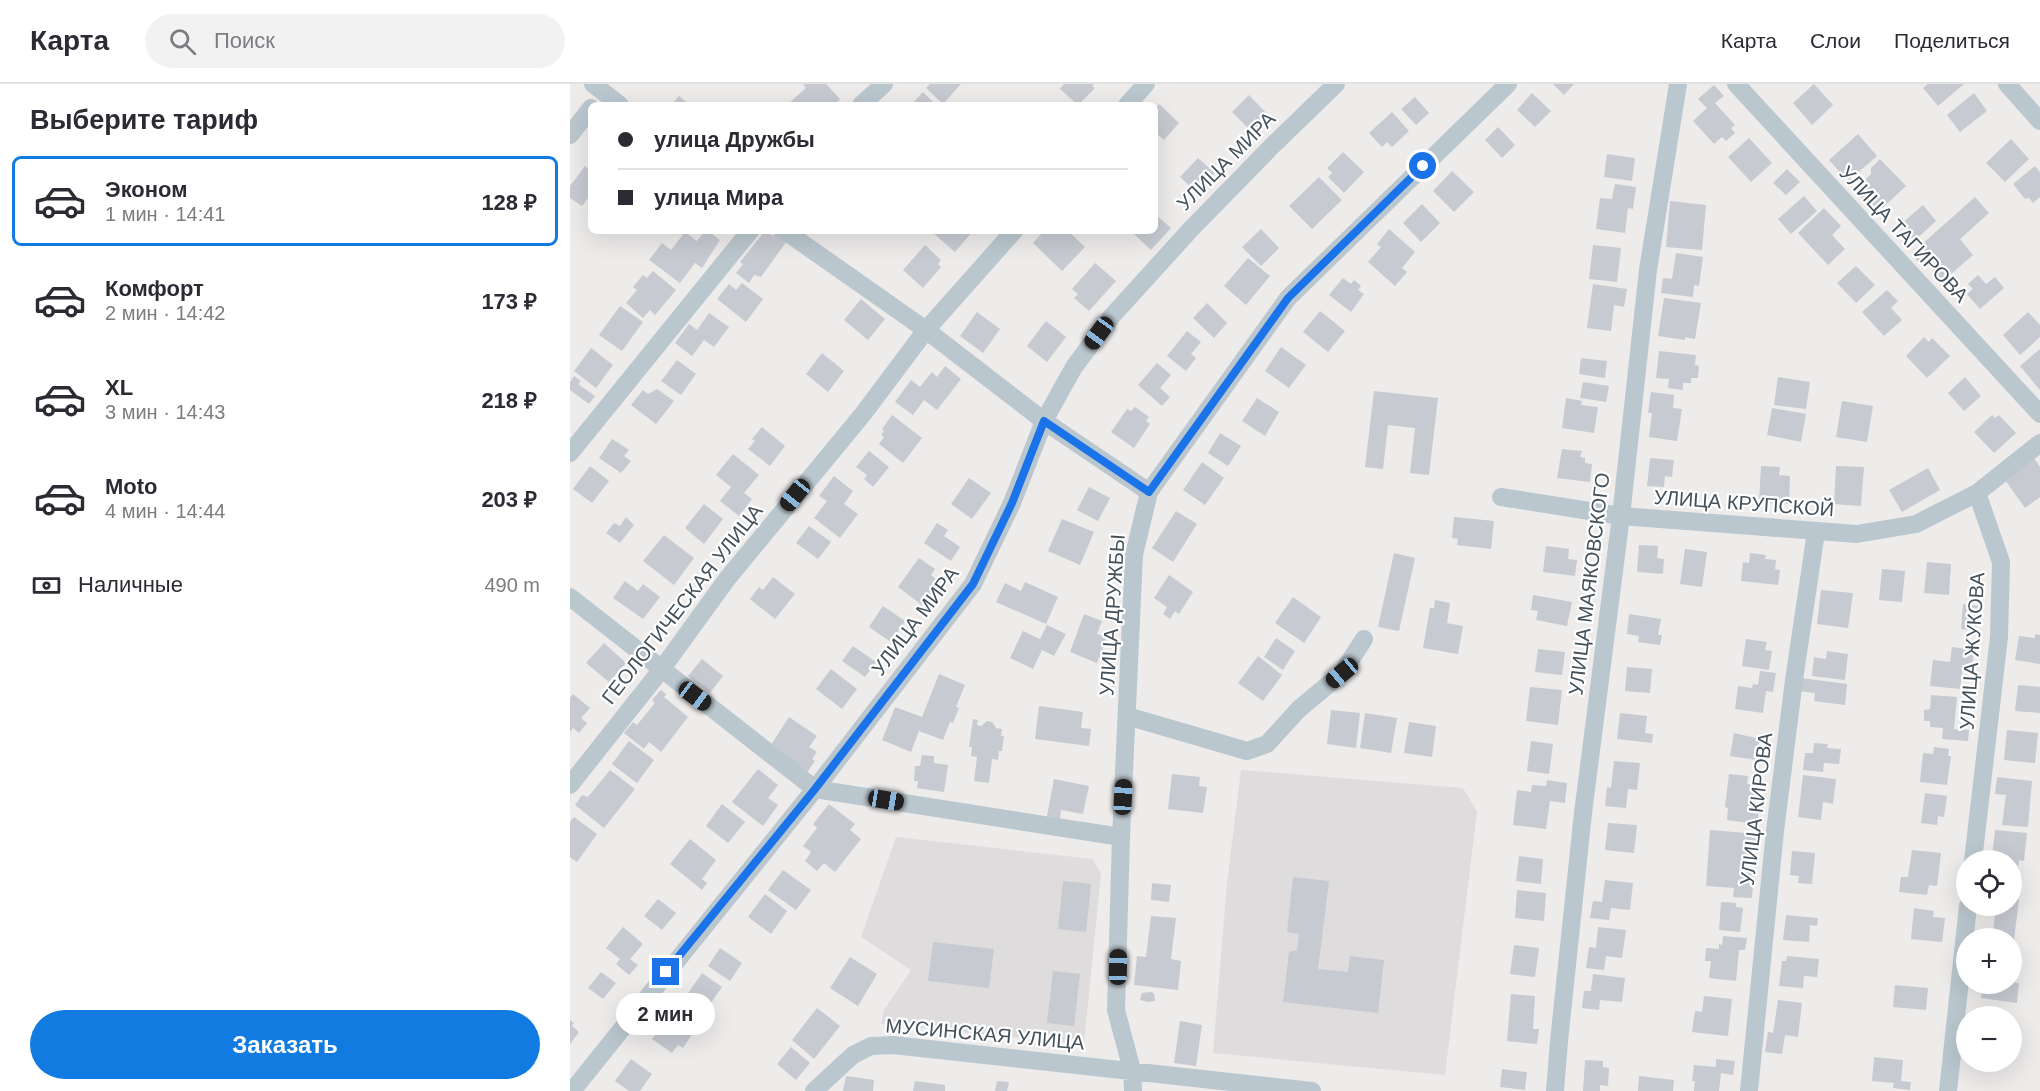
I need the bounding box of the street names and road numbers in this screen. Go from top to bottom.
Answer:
street label: УЛИЦА МИРА [1172,107,1280,215]
street label: УЛИЦА ТАГИРОВА [1835,161,1973,307]
street label: УЛИЦА МАЯКОВСКОГО [1564,471,1614,697]
street label: УЛИЦА КРУПСКОЙ [1653,485,1835,520]
street label: ГЕОЛОГИЧЕСКАЯ УЛИЦА [597,499,767,708]
street label: УЛИЦА ДРУЖБЫ [1095,534,1129,696]
street label: УЛИЦА МИРА [867,562,963,679]
street label: УЛИЦА ЖУКОВА [1956,571,1989,730]
street label: УЛИЦА КИРОВА [1736,731,1776,887]
street label: МУСИНСКАЯ УЛИЦА [885,1014,1086,1054]

